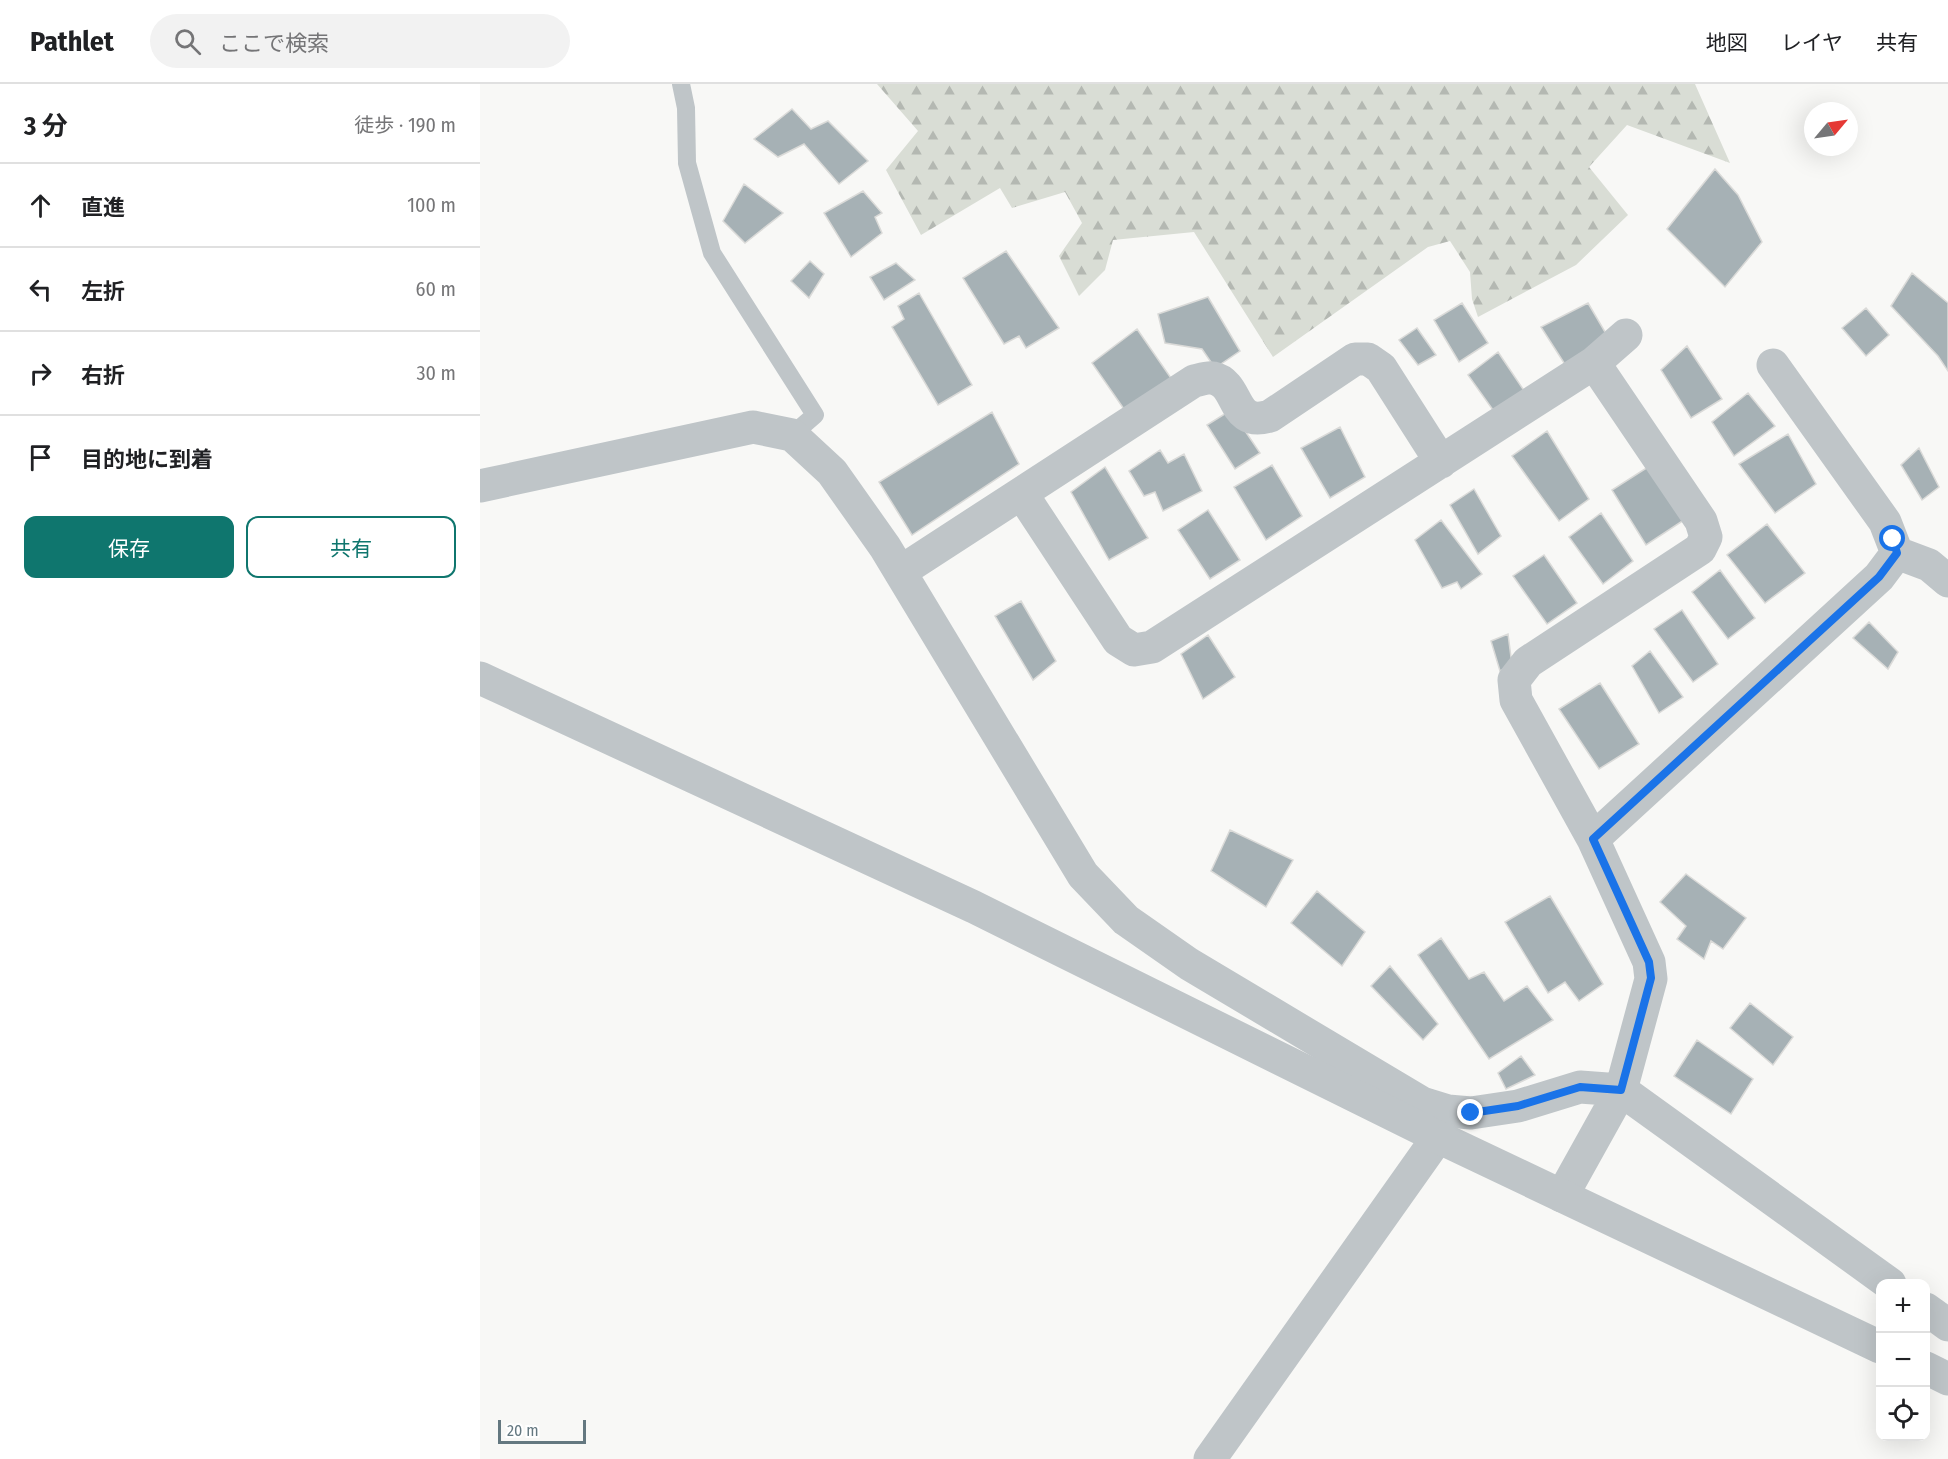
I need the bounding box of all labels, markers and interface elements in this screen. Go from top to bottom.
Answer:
search box [150,14,570,68]
text: Pathlet [30,25,114,58]
icon: search [171,25,204,58]
text: ここで検索 [219,30,329,57]
text: 地図 [1706,30,1748,56]
text: レイヤ [1781,30,1843,56]
text: 共有 [1876,30,1918,56]
north arrow [1804,102,1858,156]
text: 3 分 [24,111,68,142]
text: 徒歩 · 190 m [354,113,456,137]
icon: ahead [24,189,57,222]
text: 100 m [407,193,456,217]
text: 直進 [81,194,125,221]
icon: left [24,273,57,306]
text: 60 m [416,277,456,301]
text: 左折 [81,278,125,305]
icon: right [24,357,57,390]
text: 30 m [416,361,456,385]
text: 右折 [81,362,125,389]
icon: arrive [24,441,57,474]
text: 目的地に到着 [81,446,213,473]
button: 保存 [24,516,234,578]
button: 共有 [246,516,456,578]
route start [1879,525,1905,551]
route end [1457,1099,1483,1125]
map controls [1876,1279,1930,1441]
button: + [1876,1279,1930,1333]
button: − [1876,1333,1930,1387]
button: locate [1876,1387,1930,1441]
scale bar [498,1417,586,1444]
text: 20 m [507,1421,538,1440]

